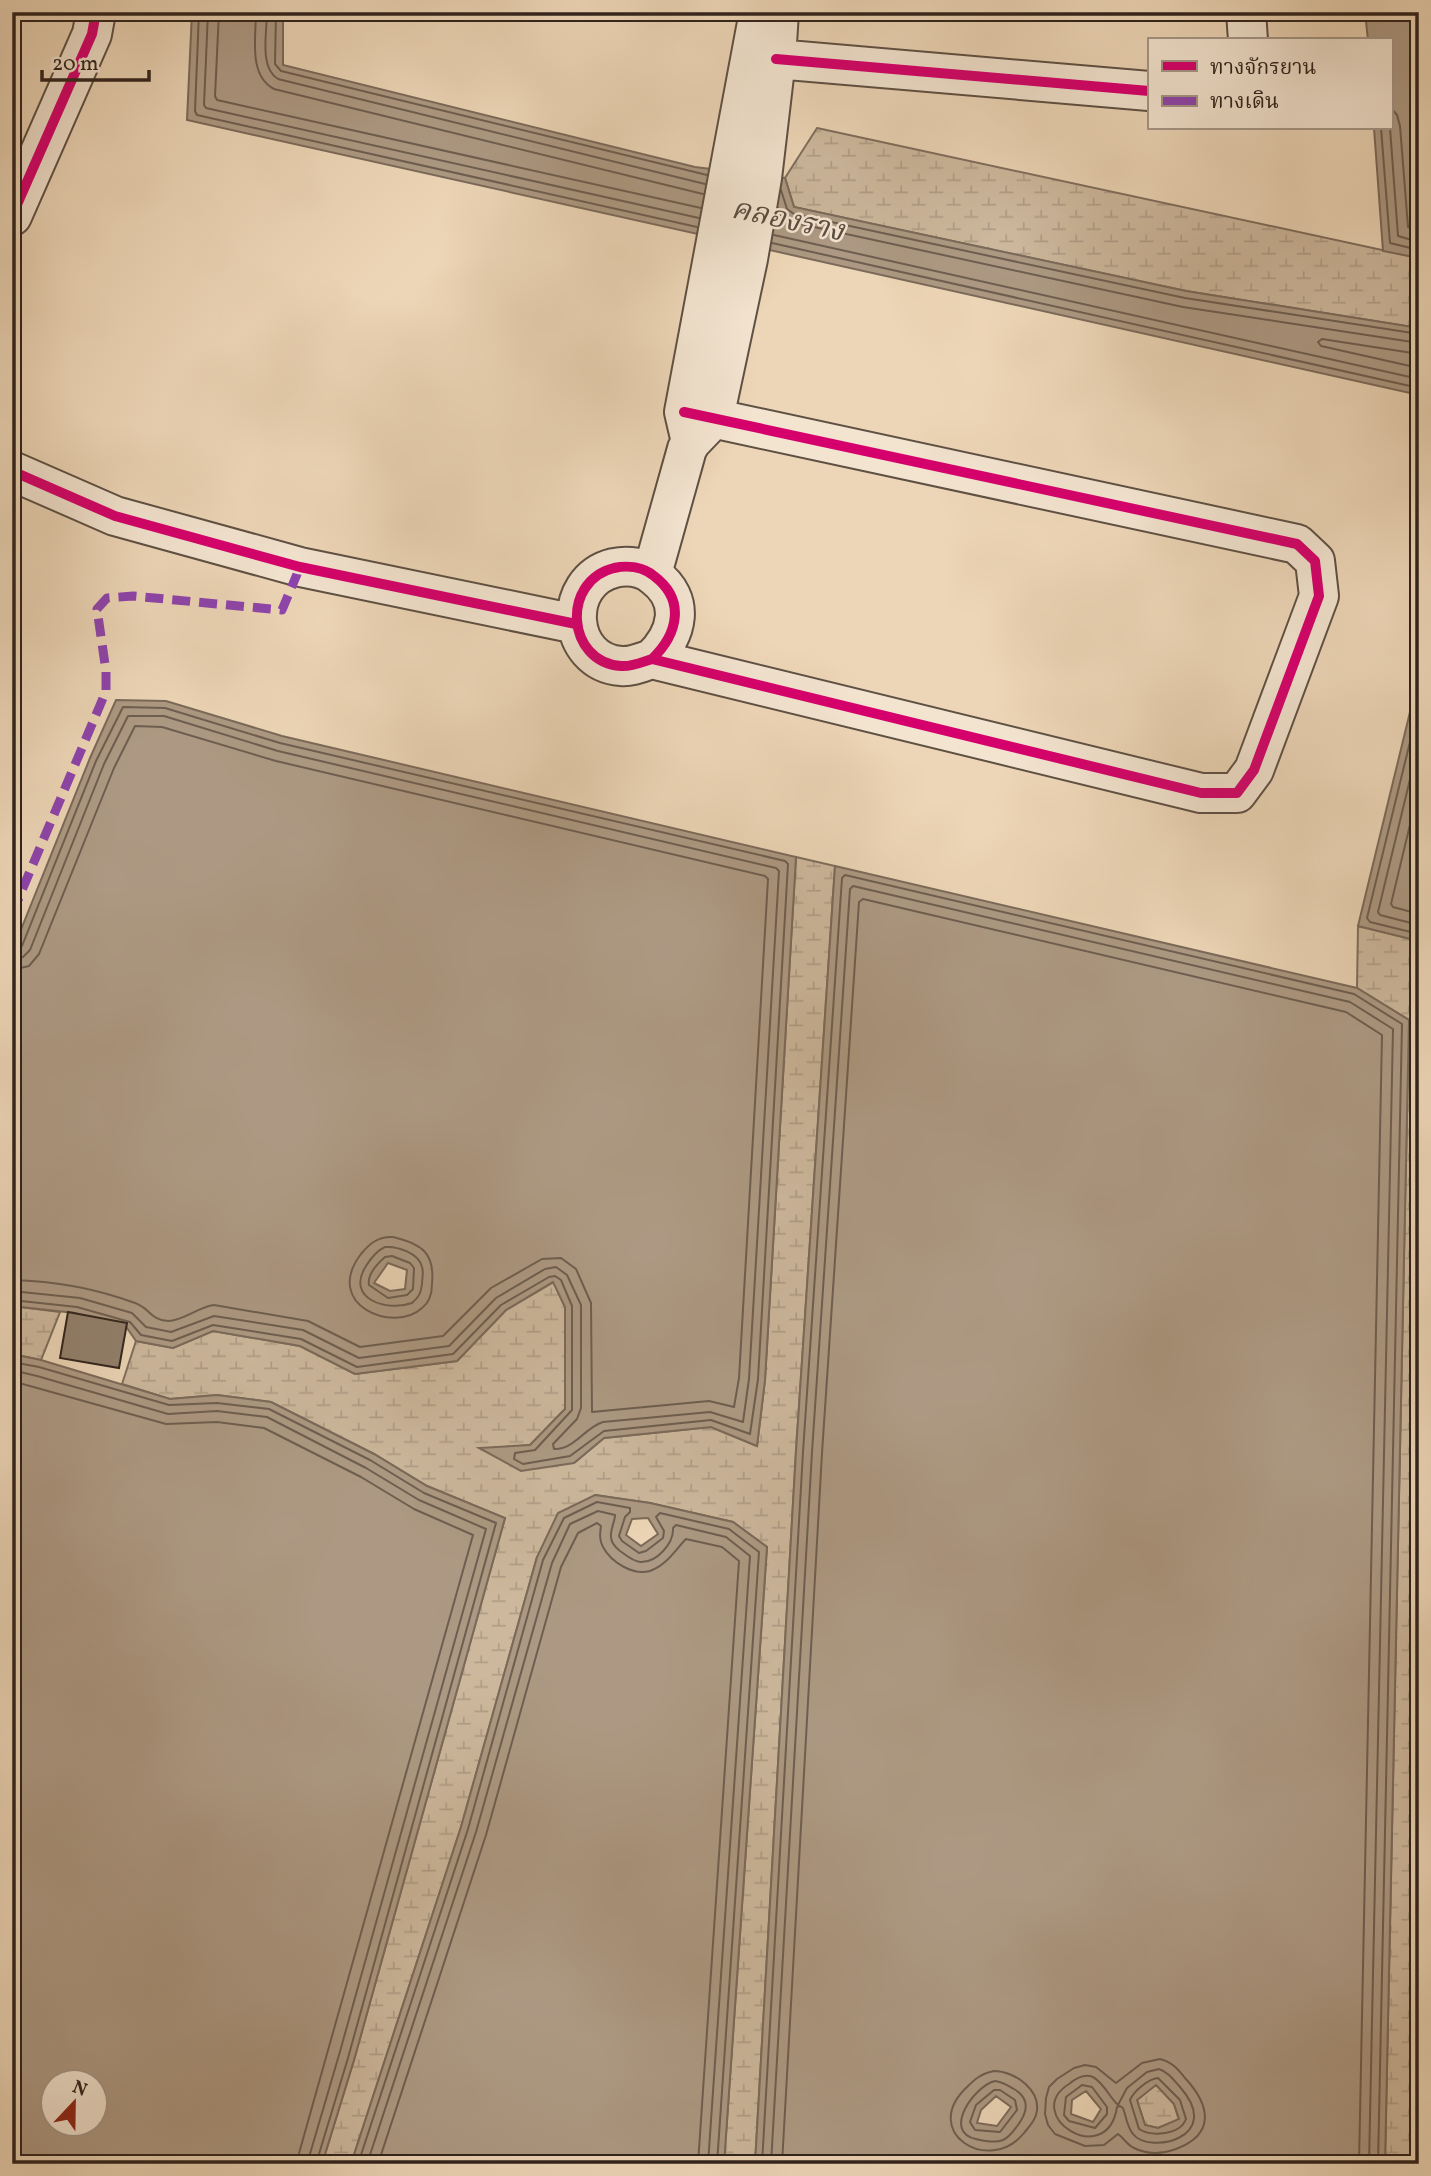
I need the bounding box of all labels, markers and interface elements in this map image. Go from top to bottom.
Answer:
scale bar [42,38,149,82]
legend [1148,38,1392,130]
text: 20 m [52,50,98,79]
text: ทางจักรยาน [1210,54,1317,83]
text: ทางเดิน [1210,88,1279,117]
water label: คลองราง [727,189,849,254]
north arrow [38,2068,108,2138]
text: N [68,2074,91,2104]

